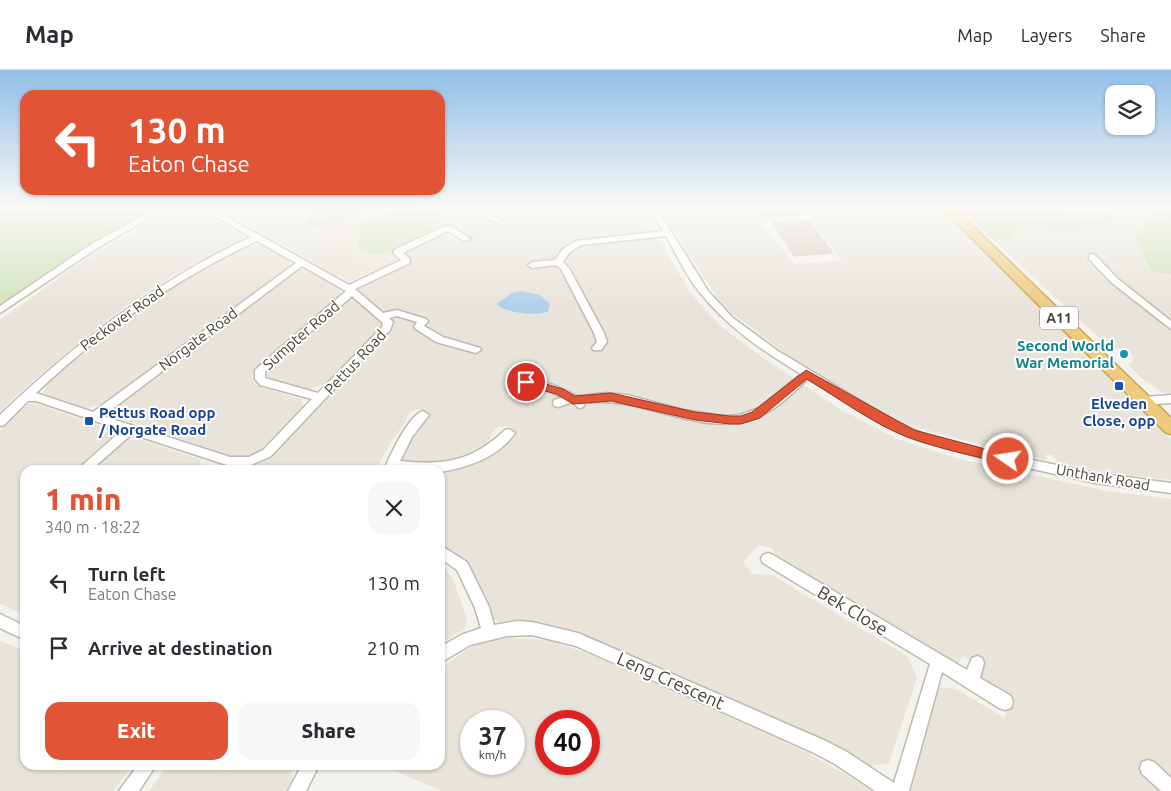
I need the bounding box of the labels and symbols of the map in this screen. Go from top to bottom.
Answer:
street label: Peckover Road [77,282,167,354]
street label: Sumpter Road [259,297,343,373]
street label: Norgate Road [155,304,241,374]
road number: A11 [1040,307,1078,330]
street label: Pettus Road [321,326,389,398]
place label: Second World War Memorial [1015,337,1114,371]
marker: Second World War Memorial [1118,348,1130,360]
pin [505,361,547,403]
marker: Elveden Close, opp [1113,380,1125,392]
place label: Elveden Close, opp [1082,395,1156,429]
place label: Pettus Road opp / Norgate Road [98,404,216,438]
marker: Pettus Road opp / Norgate Road [83,415,95,427]
position arrow [981,432,1033,484]
street label: Unthank Road [1055,460,1151,494]
street label: Bek Close [814,581,892,639]
street label: Leng Crescent [614,647,728,713]
speed limit sign: 40 [535,710,600,775]

